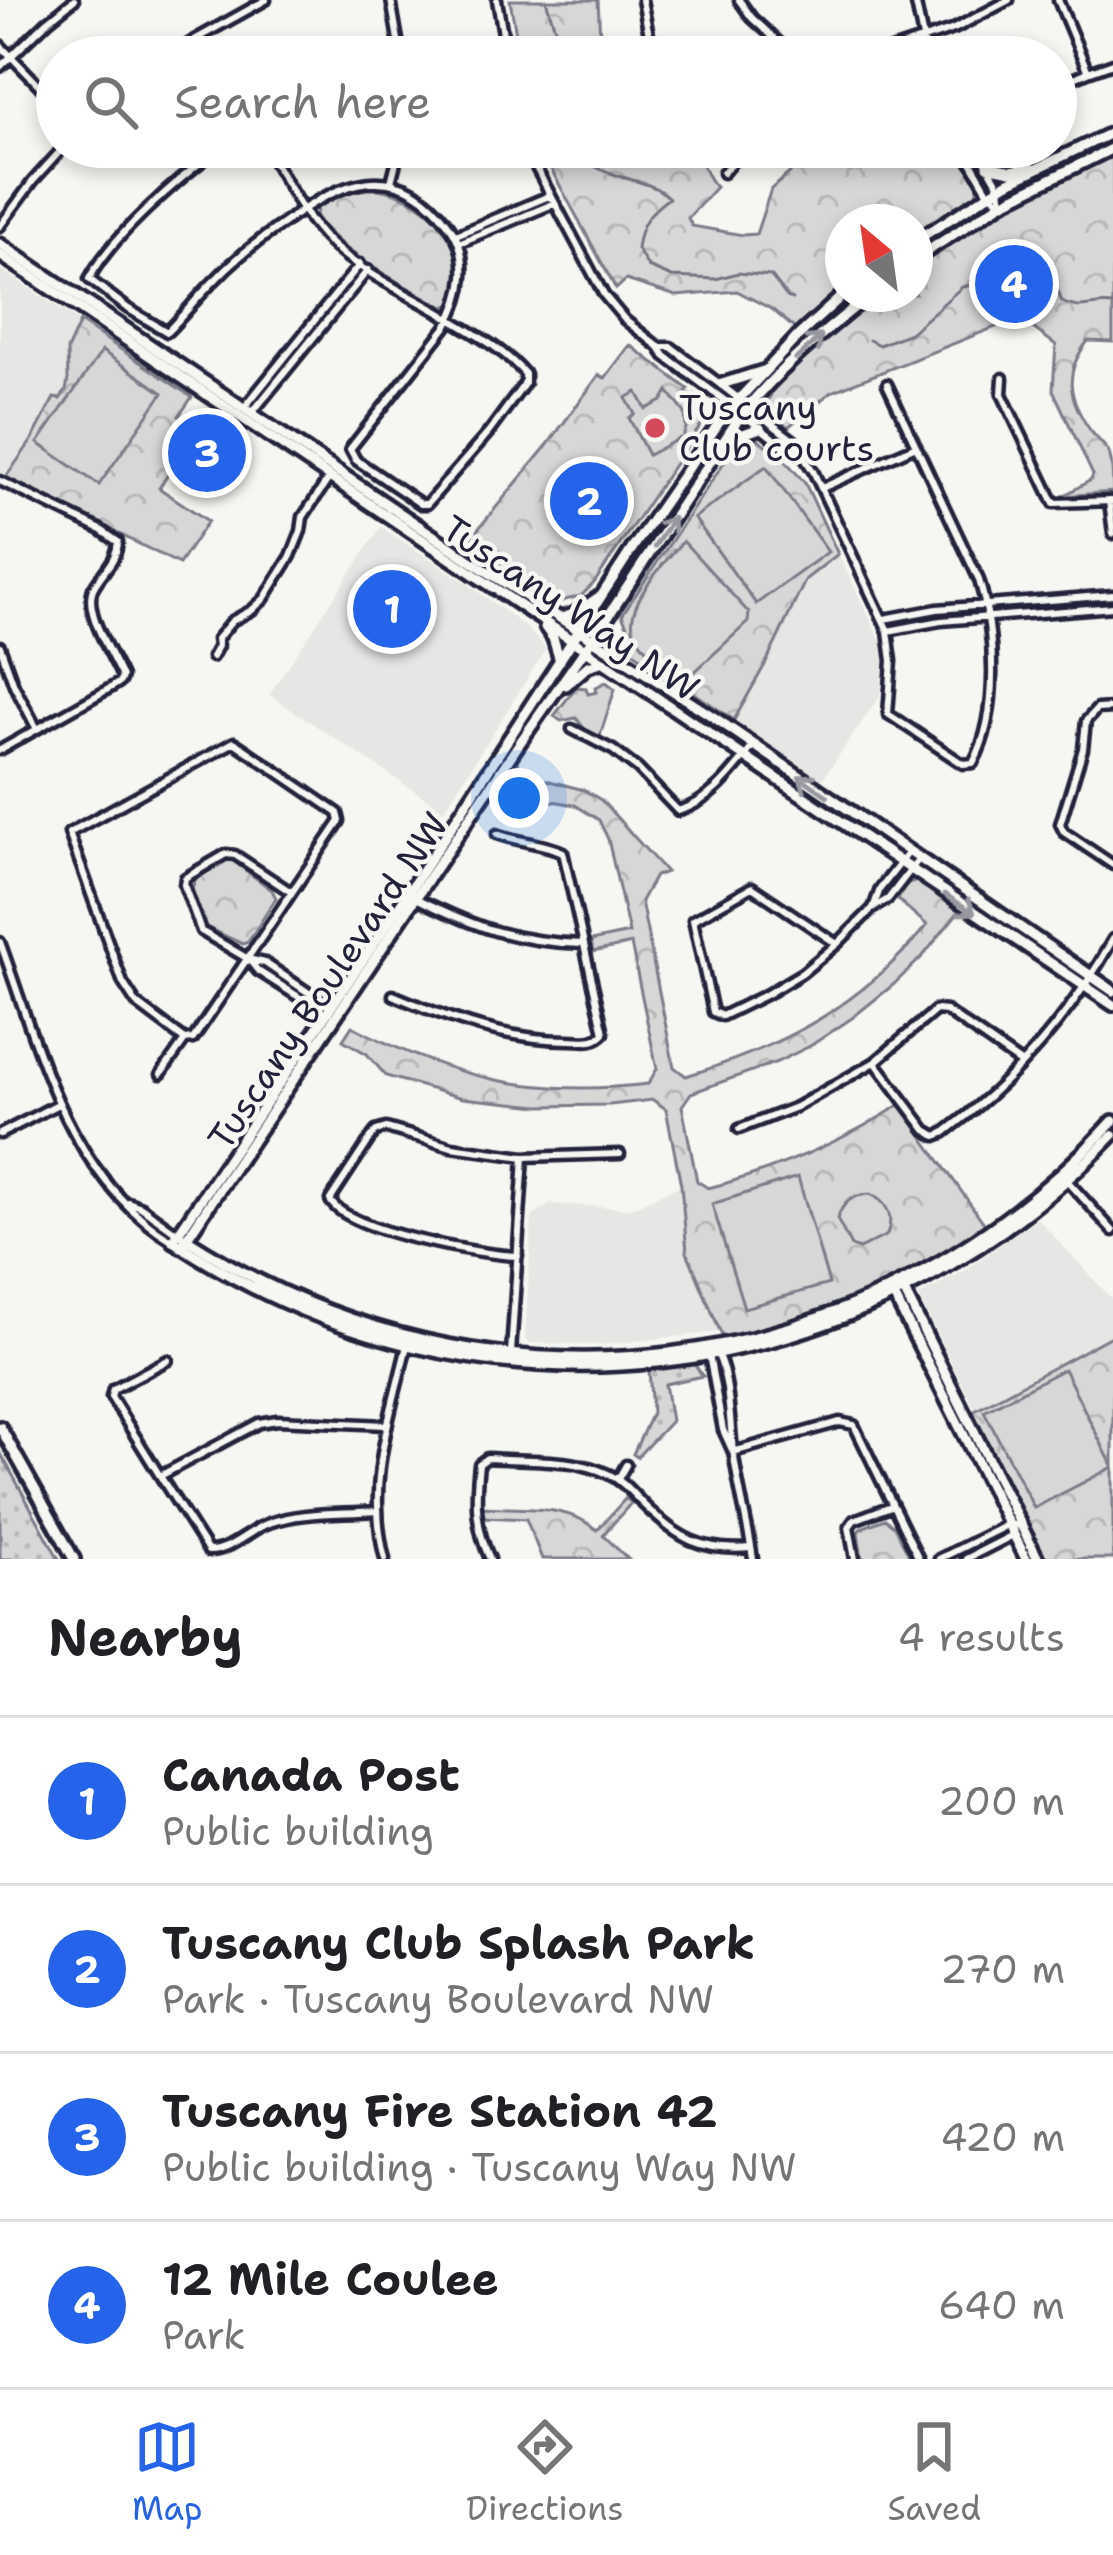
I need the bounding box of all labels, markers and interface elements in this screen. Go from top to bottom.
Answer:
search box [36,36,1077,168]
icon: search [78,69,144,135]
text: Search here [174,72,431,132]
north arrow [825,204,933,312]
pin: 4 [975,239,1053,329]
one-way arrow [793,334,823,362]
place label: Tuscany Club courts [679,383,874,473]
pin: 3 [168,408,246,498]
marker: Tuscany Club courts [642,415,668,441]
pin: 2 [550,456,628,546]
street label: Tuscany Way NW [433,504,709,712]
one-way arrow [652,515,677,549]
pin: 1 [353,564,431,654]
your location [489,768,549,828]
one-way arrow [797,774,830,799]
street label: Tuscany Boulevard NW [197,802,459,1160]
one-way arrow [942,891,976,916]
text: Nearby [48,1603,243,1671]
text: 4 results [898,1611,1065,1663]
text: Canada Post [162,1745,460,1805]
text: 1 [78,1775,96,1827]
text: 200 m [938,1775,1065,1827]
text: Public building [162,1805,434,1857]
text: Tuscany Club Splash Park [162,1913,755,1973]
text: 2 [73,1943,101,1995]
text: 270 m [940,1943,1065,1995]
text: Park · Tuscany Boulevard NW [162,1973,714,2025]
text: Tuscany Fire Station 42 [162,2081,717,2141]
text: 3 [73,2111,101,2163]
text: 420 m [940,2111,1065,2163]
text: Public building · Tuscany Way NW [162,2141,797,2193]
text: 12 Mile Coulee [162,2249,499,2309]
text: 4 [73,2279,101,2331]
text: 640 m [938,2279,1065,2331]
text: Park [162,2309,246,2361]
tab: Map [132,2414,203,2531]
tab: Directions [466,2414,624,2531]
tab: Saved [887,2414,981,2531]

